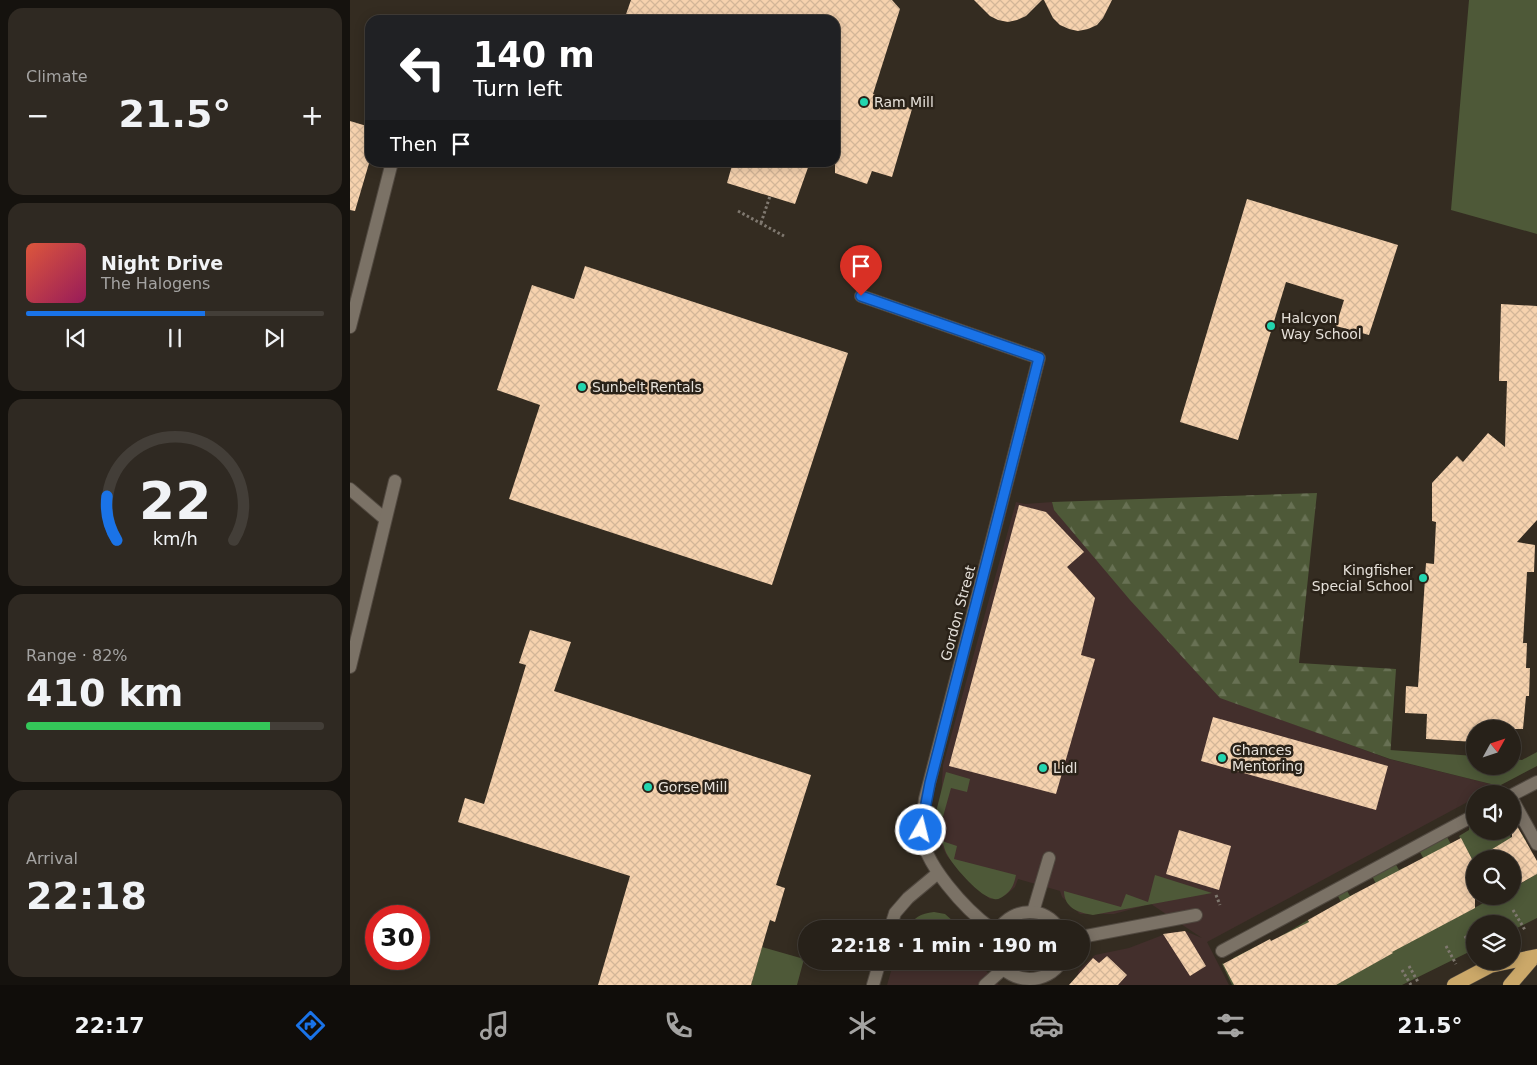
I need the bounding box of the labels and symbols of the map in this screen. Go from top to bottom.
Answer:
place label: Ram Mill [874,94,934,110]
marker: Ram Mill [858,96,870,108]
pin [840,245,882,296]
place label: Halcyon Way School [1281,310,1362,342]
marker: Halcyon Way School [1265,320,1277,332]
place label: Sunbelt Rentals [592,379,702,395]
marker: Sunbelt Rentals [576,381,588,393]
place label: Kingfisher Special School [1312,562,1413,594]
street label: Gordon Street [938,563,979,663]
marker: Kingfisher Special School [1417,572,1429,584]
north arrow [1466,720,1521,775]
place label: Chances Mentoring [1232,742,1303,774]
marker: Chances Mentoring [1216,752,1228,764]
place label: Lidl [1053,760,1077,776]
marker: Lidl [1037,762,1049,774]
place label: Gorse Mill [658,779,727,795]
marker: Gorse Mill [642,781,654,793]
position arrow [894,803,946,855]
speed limit sign: 30 [365,905,430,970]

